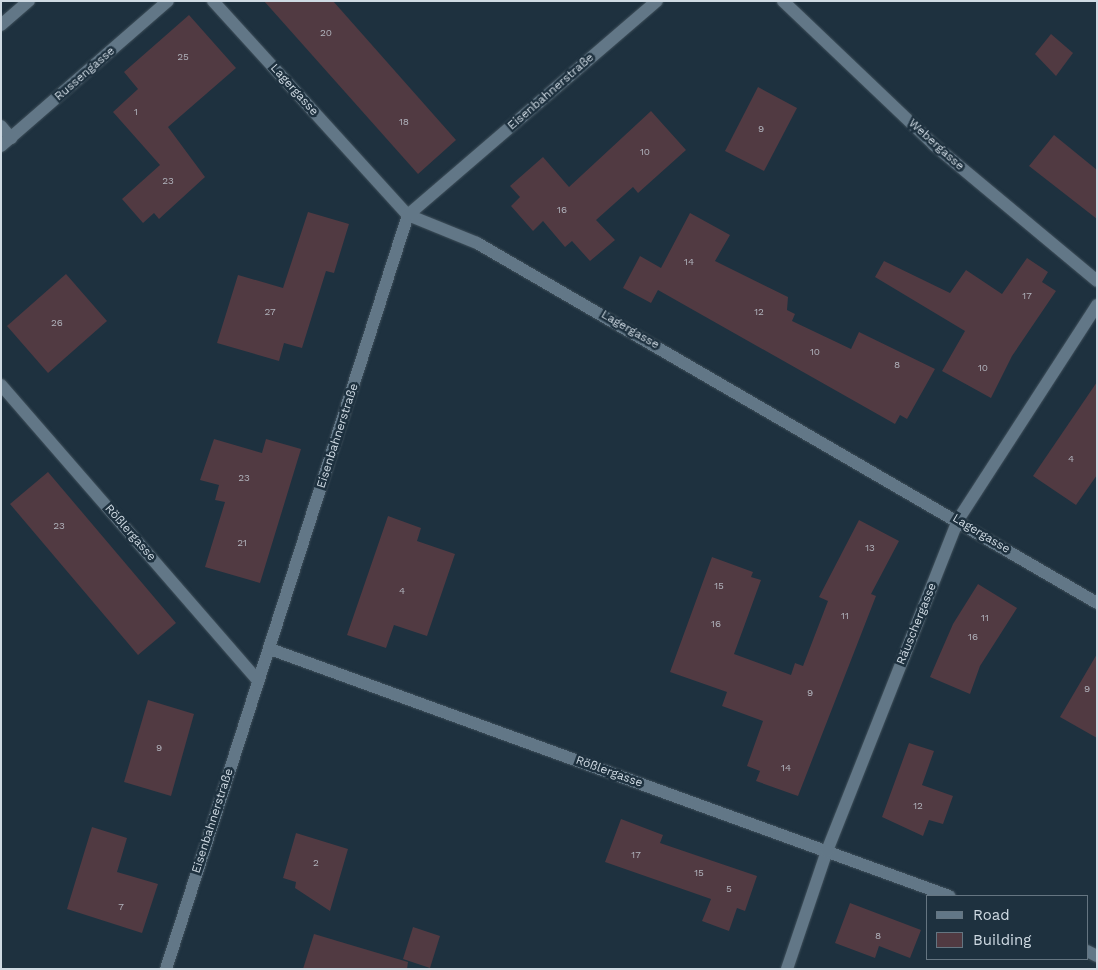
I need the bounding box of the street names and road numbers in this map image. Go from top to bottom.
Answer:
street label: Russengasse [52,44,118,104]
street label: Eisenbahnerstraße [505,51,597,133]
street label: Lagergasse [267,61,321,119]
street label: Webergasse [905,116,967,174]
street label: Lagergasse [598,308,662,352]
street label: Eisenbahnerstraße [314,382,362,490]
street label: Rößlergasse [101,502,159,564]
street label: Lagergasse [950,511,1012,557]
street label: Räuschergasse [894,581,940,667]
street label: Rößlergasse [573,753,645,791]
street label: Eisenbahnerstraße [189,767,237,875]

